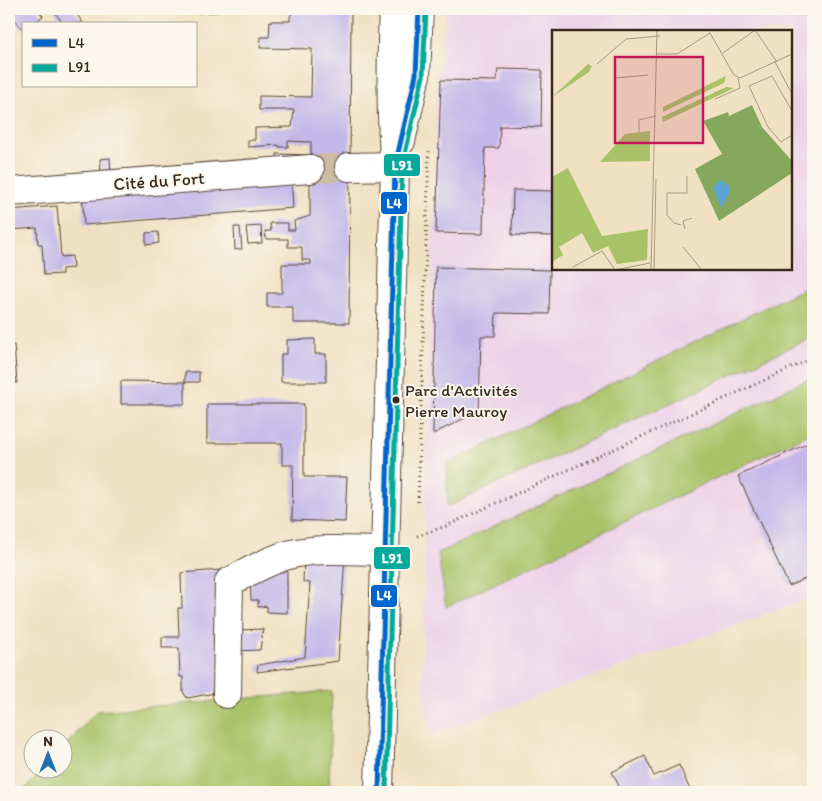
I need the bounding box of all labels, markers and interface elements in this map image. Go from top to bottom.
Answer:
legend [22,22,198,88]
inset map [552,30,792,270]
text: L4 [68,34,85,52]
text: L91 [68,58,90,76]
line badge: L91 [383,153,421,177]
text: L91 [392,157,413,174]
street label: Cité du Fort [113,167,206,195]
line badge: L4 [380,191,408,215]
text: L4 [386,195,402,212]
place label: Parc d'Activités Pierre Mauroy [405,380,518,421]
marker: Parc d'Activités Pierre Mauroy [391,395,401,405]
line badge: L91 [373,546,411,570]
text: L91 [382,550,403,567]
line badge: L4 [370,584,398,608]
text: L4 [376,587,392,604]
north arrow [22,728,72,778]
text: N [43,733,53,750]

